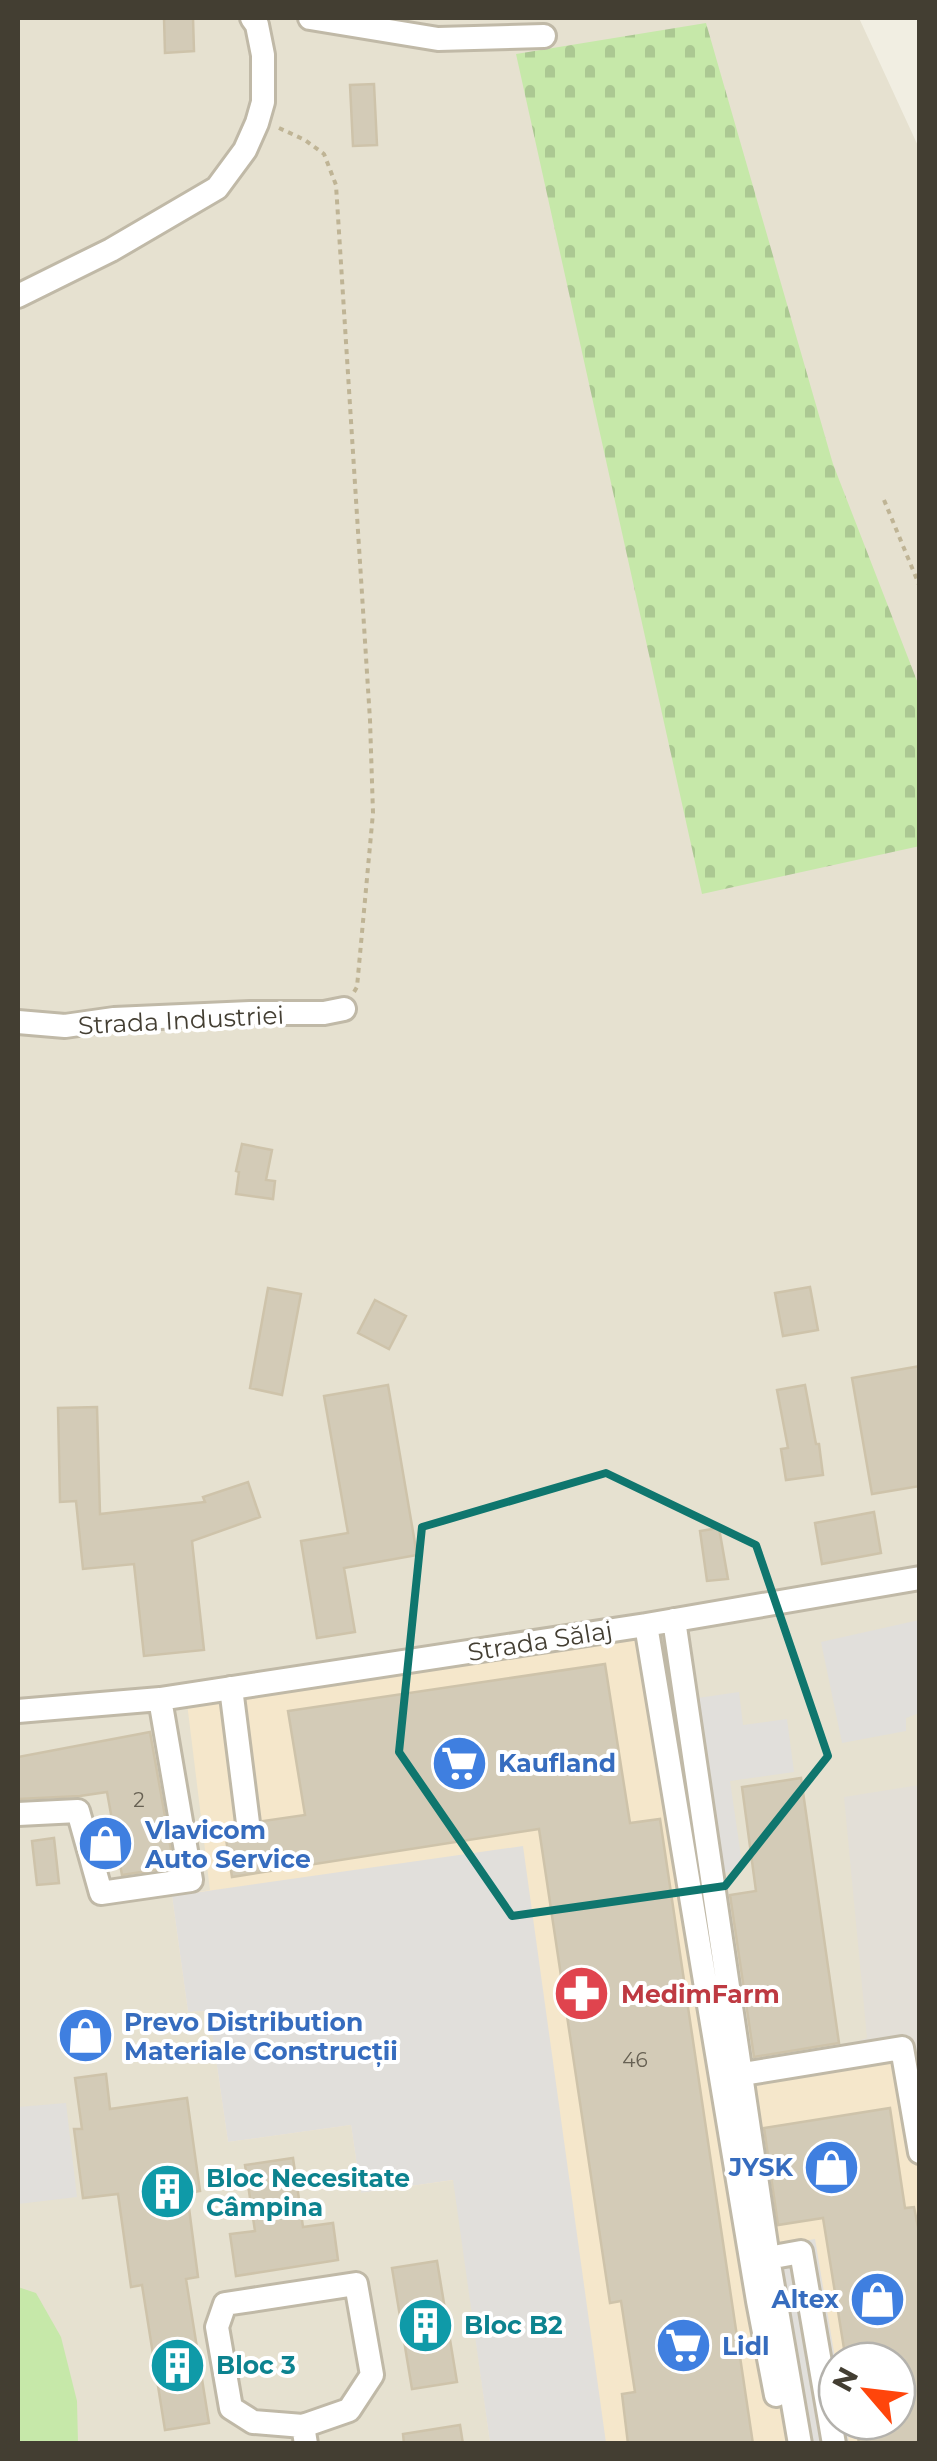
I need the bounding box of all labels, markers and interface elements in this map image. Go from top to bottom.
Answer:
street label: Strada Industriei [77,1000,285,1040]
street label: Strada Sălaj [466,1615,614,1667]
supermarket icon: Kaufland [429,1733,489,1793]
place label: Kaufland [498,1748,616,1778]
house number: 2 [133,1788,145,1812]
shop icon: Vlavicom Auto Service [76,1814,136,1874]
place label: Vlavicom Auto Service [144,1815,311,1874]
pharmacy icon: MedimFarm [552,1964,612,2024]
place label: MedimFarm [621,1979,780,2009]
shop icon: Prevo Distribution Materiale Construcții [55,2006,115,2066]
place label: Prevo Distribution Materiale Construcții [124,2007,398,2067]
house number: 46 [622,2048,648,2072]
shop icon: JYSK [802,2137,862,2197]
place label: JYSK [728,2152,793,2182]
building icon: Bloc Necesitate Câmpina [137,2162,197,2222]
place label: Bloc Necesitate Câmpina [206,2163,410,2222]
shop icon: Altex [848,2269,908,2329]
place label: Altex [771,2284,839,2314]
building icon: Bloc B2 [395,2295,455,2355]
place label: Bloc B2 [464,2310,563,2340]
supermarket icon: Lidl [653,2316,713,2376]
place label: Lidl [722,2331,769,2361]
building icon: Bloc 3 [147,2335,207,2395]
north arrow [817,2341,917,2441]
place label: Bloc 3 [216,2350,296,2380]
text: N [825,2361,865,2397]

